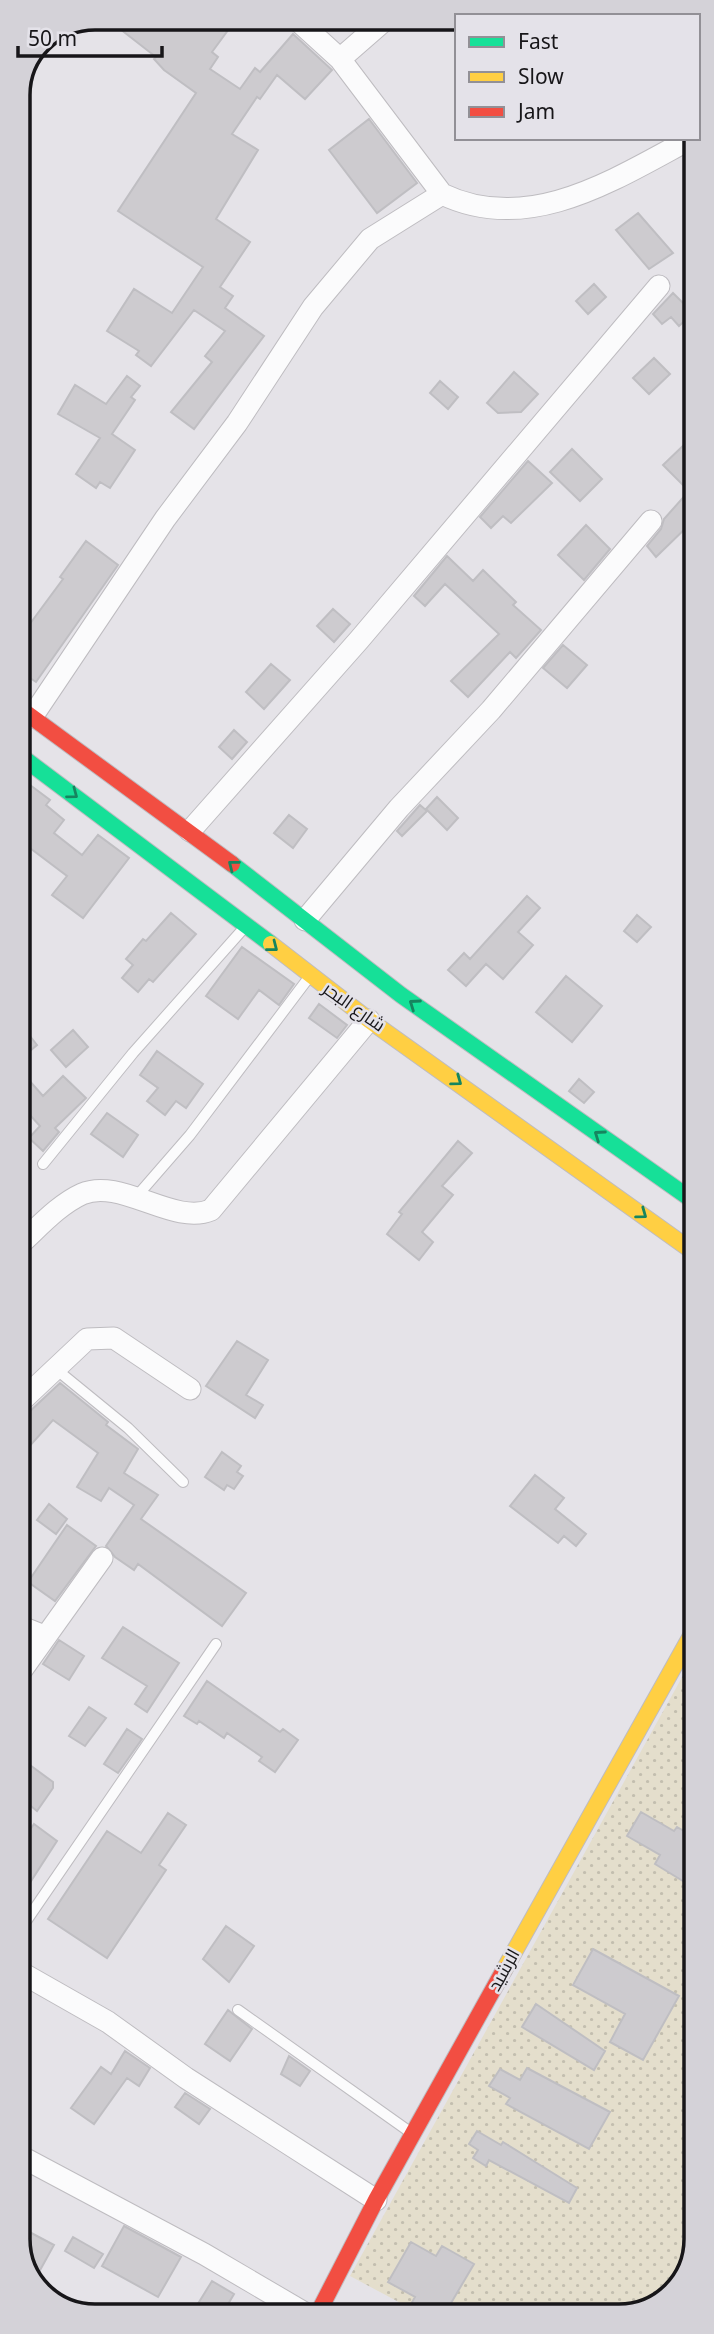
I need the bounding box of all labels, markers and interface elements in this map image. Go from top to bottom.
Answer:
scale bar [18,14,161,58]
legend [455,14,700,140]
text: 50 m [28,24,77,52]
text: Fast [518,27,559,55]
text: Slow [518,62,564,90]
text: Jam [516,97,555,125]
one-way arrow [65,786,78,799]
one-way arrow [229,860,241,873]
one-way arrow [266,939,278,952]
street label: شارع البحر [317,975,390,1037]
one-way arrow [409,1000,422,1012]
one-way arrow [449,1073,462,1086]
one-way arrow [594,1131,607,1143]
one-way arrow [634,1206,647,1218]
street label: الرشيد [482,1944,525,1995]

